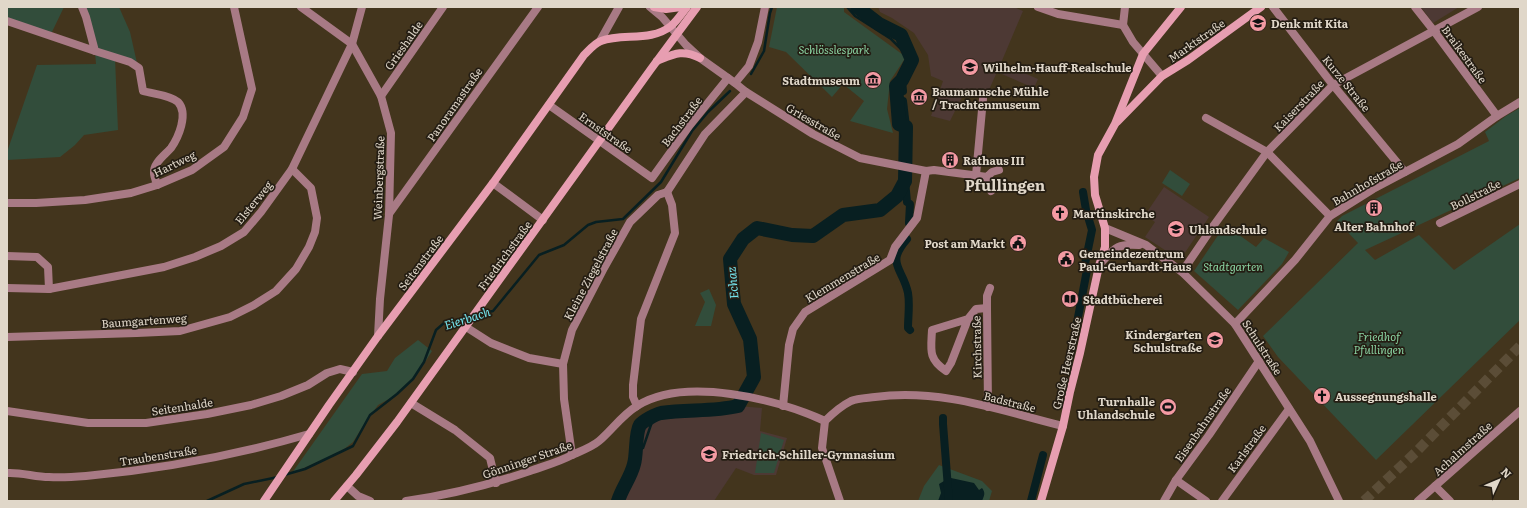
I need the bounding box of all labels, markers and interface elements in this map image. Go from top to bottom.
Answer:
school or university icon: Denk mit Kita [1248,13,1268,33]
street label: Marktstraße [1164,14,1228,65]
place label: Denk mit Kita [1271,15,1349,31]
street label: Grieshalde [380,17,426,73]
street label: Braikestraße [1439,22,1491,86]
park label: Schlösslespark [798,41,870,57]
street label: Kurze Straße [1319,51,1375,115]
school or university icon: Wilhelm-Hauff-Realschule [960,57,980,77]
place label: Wilhelm-Hauff-Realschule [983,59,1132,75]
street label: Panoramastraße [423,64,486,144]
museum icon: Stadtmuseum [863,70,883,90]
place label: Stadtmuseum [782,72,860,88]
street label: Kaiserstraße [1269,75,1327,135]
place label: Baumannsche Mühle / Trachtenmuseum [932,83,1049,112]
museum icon: Baumannsche Mühle / Trachtenmuseum [909,87,929,107]
street label: Bachstraße [657,92,705,149]
street label: Griesstraße [784,99,845,143]
street label: Ernststraße [576,108,636,156]
street label: Weinbergstraße [369,135,387,220]
street label: Hartweg [150,145,199,180]
building icon: Rathaus III [940,150,960,170]
place label: Rathaus III [963,152,1025,168]
street label: Bahnhofstraße [1329,155,1405,209]
district label: Pfullingen [965,173,1046,196]
street label: Bollstraße [1447,175,1503,213]
street label: Elsterweg [230,176,276,227]
building icon: Alter Bahnhof [1364,198,1384,218]
church icon: Martinskirche [1050,203,1070,223]
place label: Martinskirche [1073,205,1155,221]
street label: Friedrichstraße [473,217,535,293]
place label: Alter Bahnhof [1334,218,1415,234]
school or university icon: Uhlandschule [1166,219,1186,239]
place label: Uhlandschule [1189,221,1267,237]
street label: Kleine Ziegelstraße [559,225,621,323]
street label: Seitenstraße [394,231,446,293]
public building icon: Post am Markt [1008,233,1028,253]
place label: Post am Markt [924,235,1005,251]
place label: Gemeindezentrum Paul-Gerhardt-Haus [1079,245,1192,274]
street label: Klemmenstraße [802,248,883,306]
public building icon: Gemeindezentrum Paul-Gerhardt-Haus [1056,249,1076,269]
park label: Stadtgarten [1203,258,1263,274]
water label: Echaz [722,266,742,300]
library icon: Stadtbücherei [1060,289,1080,309]
place label: Stadtbücherei [1083,291,1163,307]
water label: Eierbach [442,302,492,334]
street label: Baumgartenweg [101,309,188,331]
street label: Kirchstraße [967,315,985,379]
street label: Große Heerstraße [1048,315,1084,411]
street label: Schulstraße [1239,316,1287,378]
place label: Kindergarten Schulstraße [1125,326,1202,355]
park label: Friedhof Pfullingen [1354,328,1405,357]
school or university icon: Kindergarten Schulstraße [1205,330,1225,350]
street label: Eisenbahnstraße [1170,383,1234,465]
church icon: Aussegnungshalle [1312,386,1332,406]
street label: Badstraße [982,387,1038,415]
place label: Aussegnungshalle [1335,388,1437,404]
street label: Seitenhalde [150,393,214,419]
place label: Turnhalle Uhlandschule [1077,393,1155,422]
sports icon: Turnhalle Uhlandschule [1158,397,1178,417]
street label: Achalmstraße [1429,417,1495,479]
street label: Karlstraße [1223,420,1269,475]
street label: Gönninger Straße [480,436,574,482]
street label: Traubenstraße [118,441,198,469]
school or university icon: Friedrich-Schiller-Gymnasium [699,444,719,464]
place label: Friedrich-Schiller-Gymnasium [722,446,895,462]
north arrow [1479,460,1519,500]
text: N [1498,463,1516,481]

